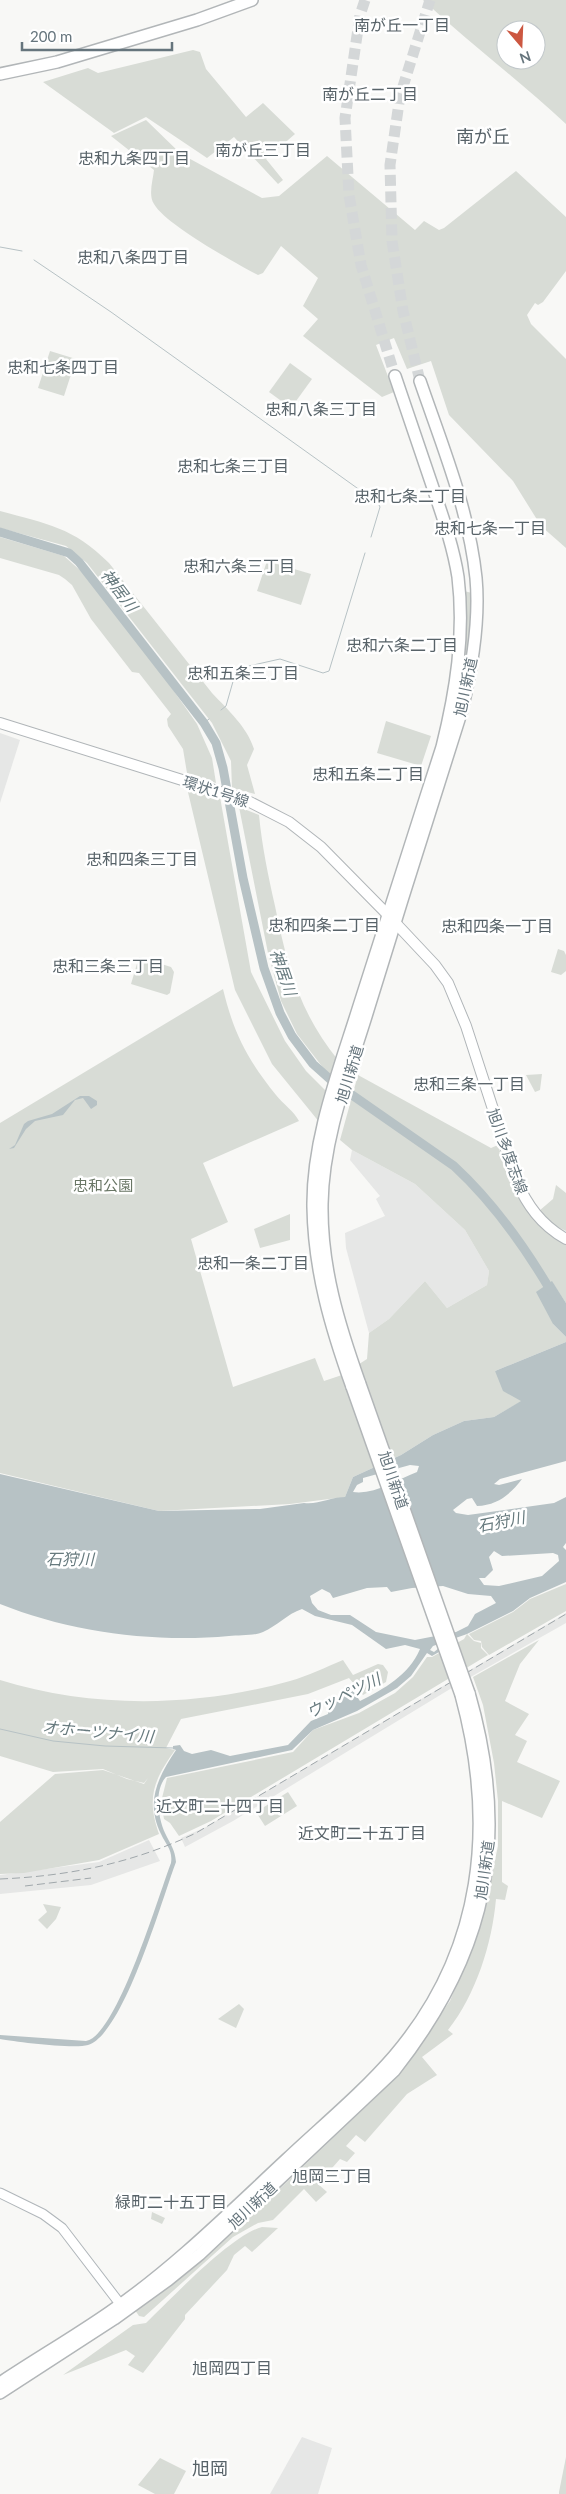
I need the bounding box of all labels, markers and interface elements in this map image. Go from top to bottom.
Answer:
district label: 南が丘一丁目 [354,15,450,34]
scale bar [22,20,172,52]
north arrow [496,20,546,70]
text: 200 m [30,27,72,45]
text: N [518,48,533,68]
district label: 南が丘二丁目 [322,84,418,103]
district label: 南が丘 [456,125,510,147]
district label: 南が丘三丁目 [215,140,311,159]
district label: 忠和九条四丁目 [78,148,190,167]
district label: 忠和八条四丁目 [77,247,189,266]
district label: 忠和七条四丁目 [7,357,119,376]
district label: 忠和八条三丁目 [265,399,377,418]
district label: 忠和七条三丁目 [177,456,289,475]
district label: 忠和七条二丁目 [354,486,466,505]
district label: 忠和七条一丁目 [434,518,546,537]
district label: 忠和六条三丁目 [183,556,295,575]
water label: 神居川 [98,565,143,616]
district label: 忠和六条二丁目 [346,635,458,654]
street label: 旭川新道 [450,656,480,718]
district label: 忠和五条三丁目 [187,663,299,682]
district label: 忠和五条二丁目 [312,764,424,783]
street label: 環状1号線 [181,772,251,810]
district label: 忠和四条三丁目 [86,849,198,868]
district label: 忠和四条二丁目 [268,915,380,934]
district label: 忠和四条一丁目 [441,916,553,935]
water label: 神居川 [267,946,301,1000]
district label: 忠和三条三丁目 [52,956,164,975]
street label: 旭川新道 [332,1043,366,1105]
district label: 忠和三条一丁目 [413,1074,525,1093]
street label: 旭川多度志線 [484,1106,532,1196]
park label: 忠和公園 [73,1176,133,1194]
district label: 忠和一条二丁目 [197,1253,309,1272]
street label: 旭川新道 [376,1449,412,1511]
water label: 石狩川 [476,1507,528,1535]
water label: 石狩川 [46,1549,96,1568]
water label: ウッペツ川 [303,1668,385,1721]
water label: オホーツナイ川 [42,1717,156,1746]
district label: 近文町二十四丁目 [156,1796,284,1815]
district label: 近文町二十五丁目 [298,1823,426,1842]
street label: 旭川新道 [471,1839,497,1901]
district label: 旭岡三丁目 [292,2166,372,2185]
street label: 旭川新道 [224,2178,280,2232]
district label: 緑町二十五丁目 [115,2192,227,2211]
district label: 旭岡四丁目 [192,2358,272,2377]
district label: 旭岡 [192,2457,228,2479]

